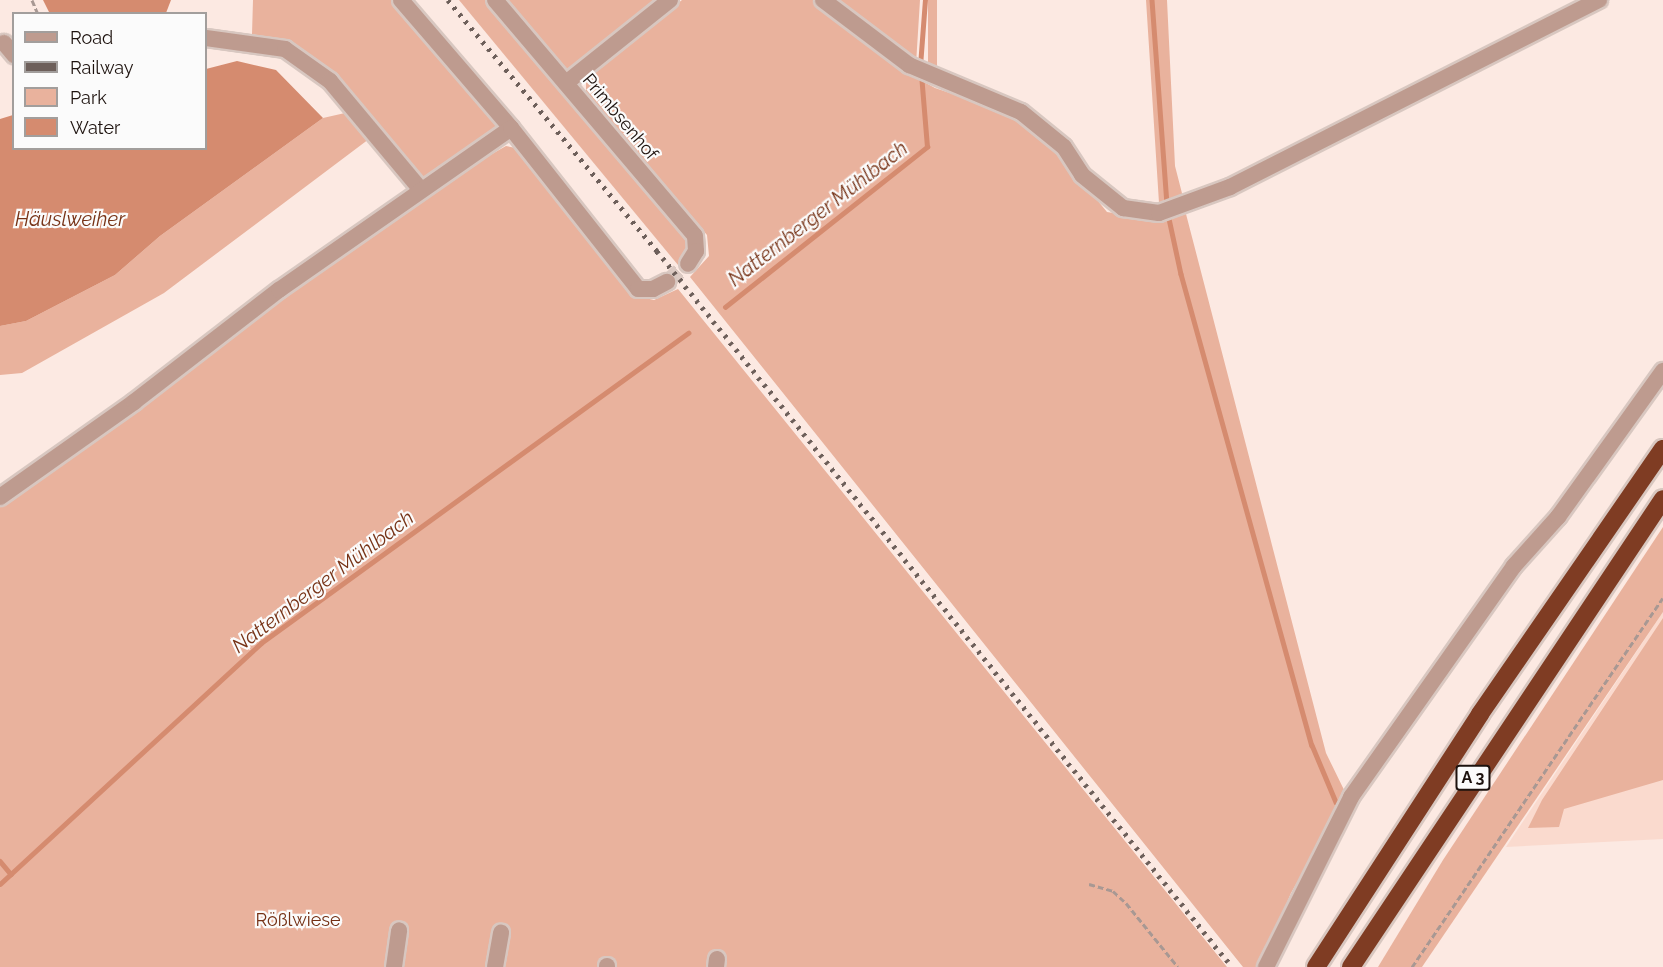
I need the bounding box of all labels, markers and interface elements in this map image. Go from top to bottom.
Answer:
legend [12,12,207,150]
text: Road [70,27,113,48]
text: Railway [70,57,134,78]
street label: Primbsenhof [578,70,662,164]
text: Park [70,87,107,108]
text: Water [70,117,120,138]
water label: Natternberger Mühlbach [723,136,913,292]
water label: Häuslweiher [15,207,125,231]
water label: Natternberger Mühlbach [227,506,419,658]
road number: A 3 [1455,765,1491,791]
park label: Rößlwiese [255,909,341,931]

